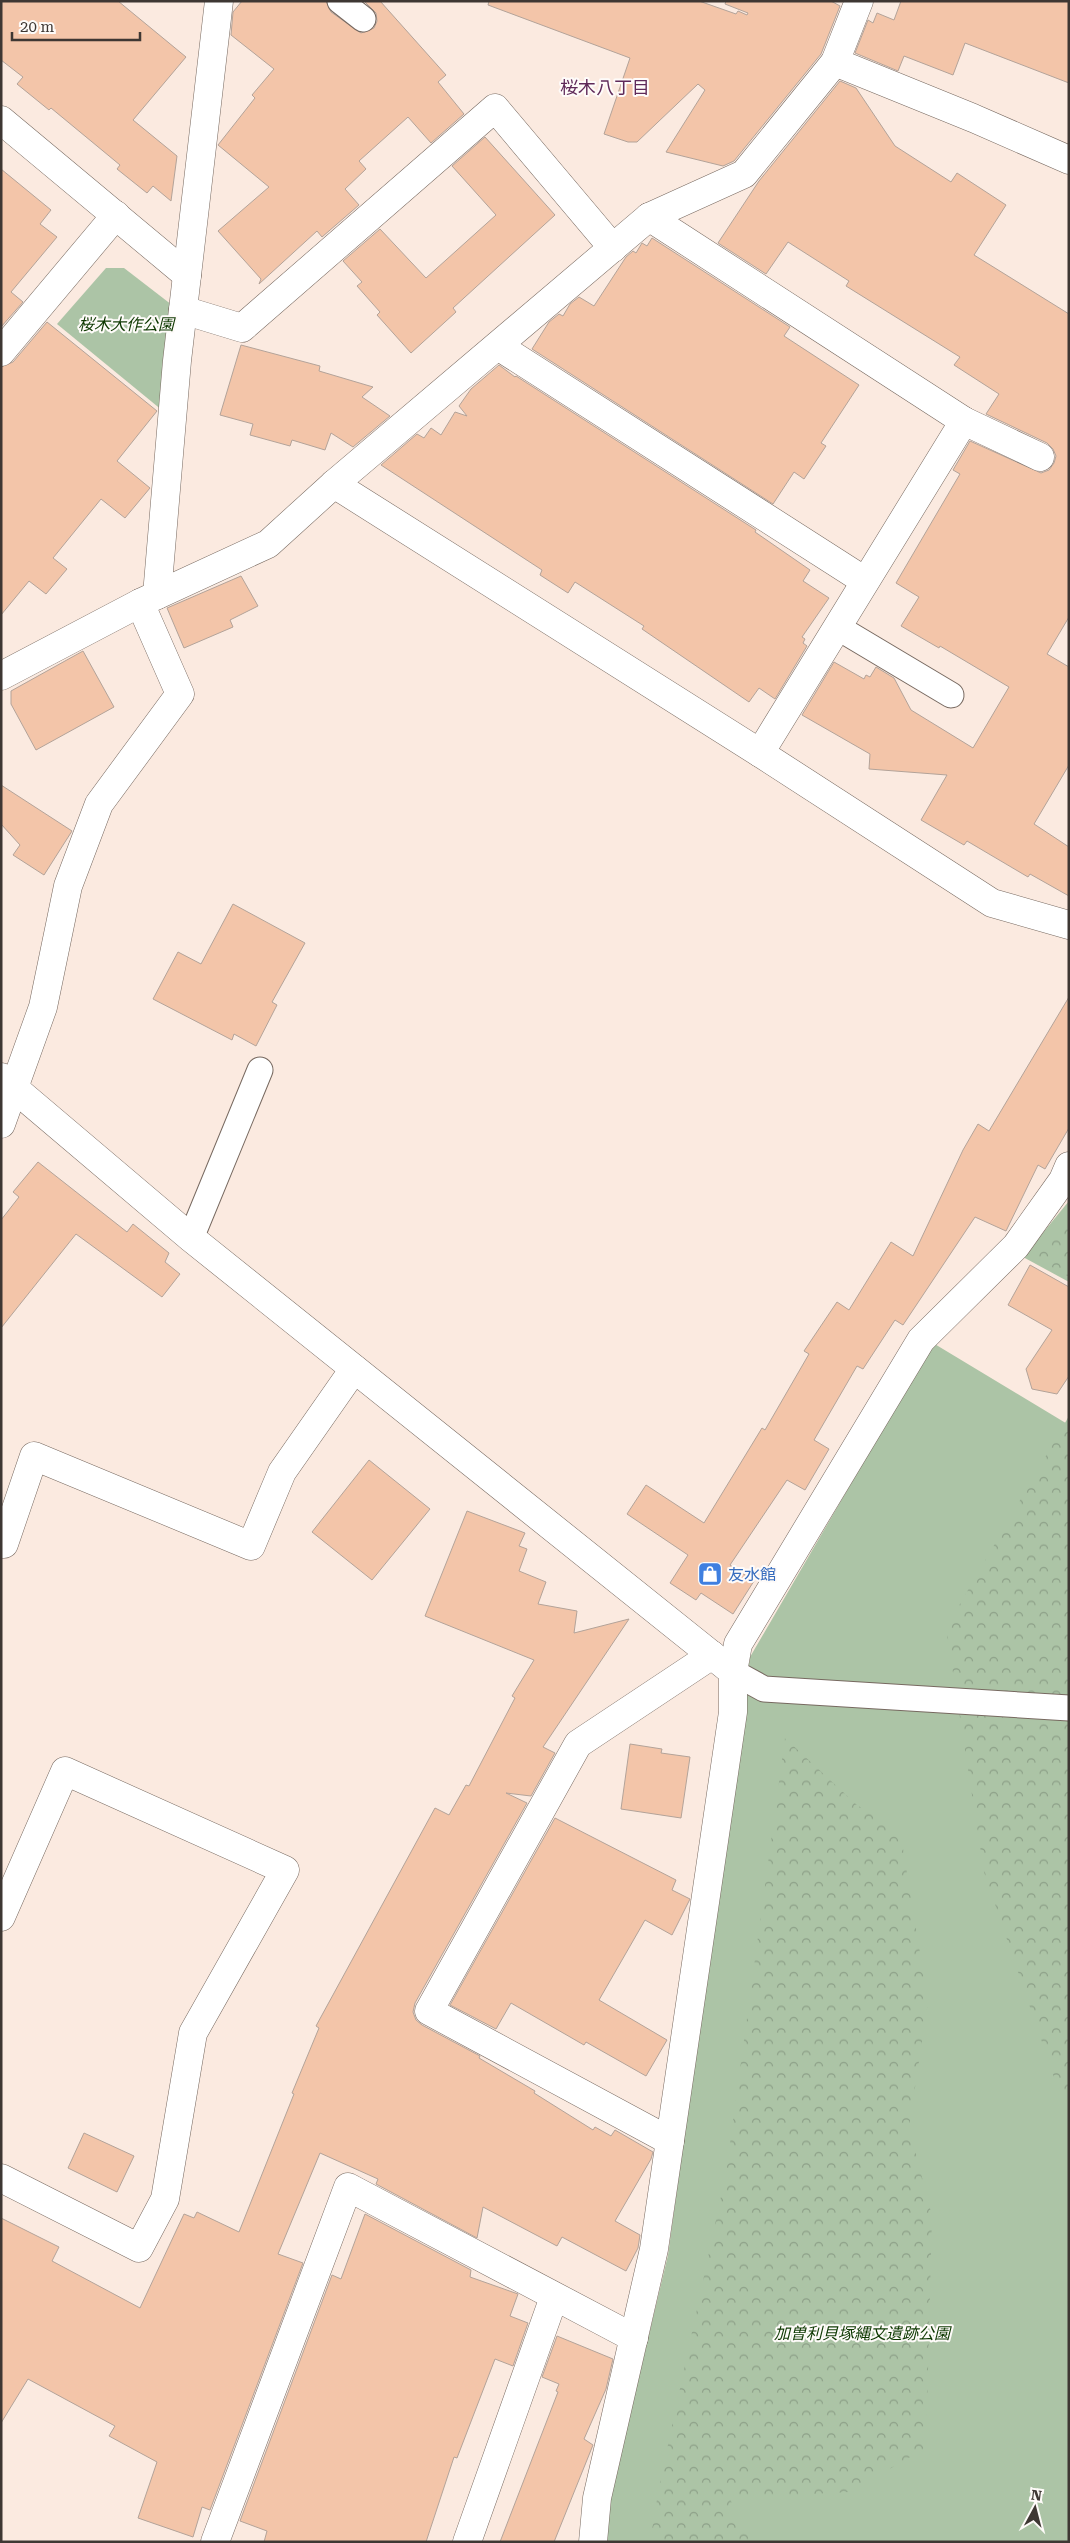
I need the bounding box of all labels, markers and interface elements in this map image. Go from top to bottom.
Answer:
scale bar [12,10,140,42]
text: 20 m [20,18,55,36]
district label: 桜木八丁目 [560,77,650,98]
park label: 桜木大作公園 [78,315,176,334]
shop icon: 友水館 [697,1561,723,1587]
place label: 友水館 [728,1565,776,1584]
park label: 加曽利貝塚縄文遺跡公園 [774,2324,952,2343]
north arrow [1010,2483,1060,2533]
text: N [1030,2486,1043,2504]

